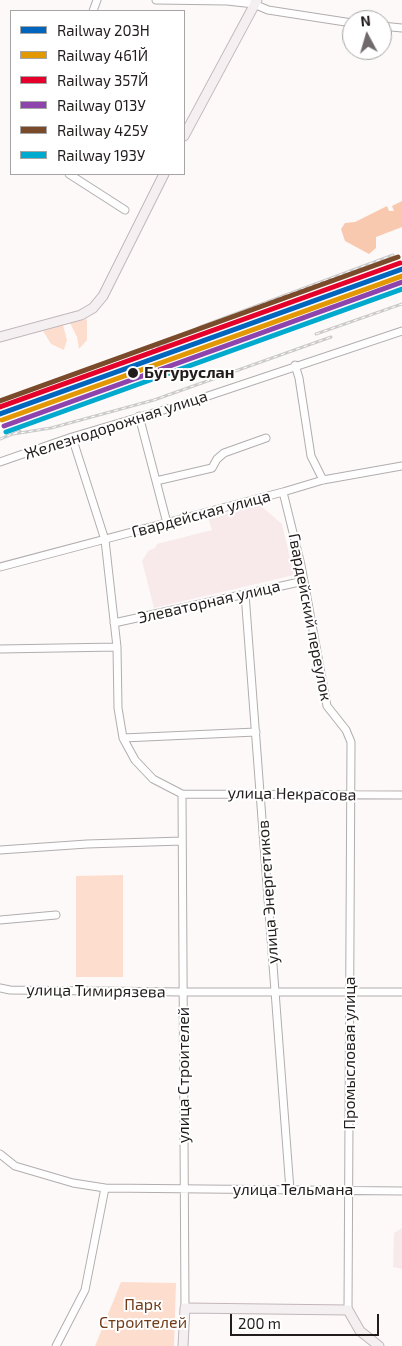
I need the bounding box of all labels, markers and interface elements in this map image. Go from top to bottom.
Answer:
legend [10,10,185,175]
north arrow [342,10,392,60]
text: N [360,12,371,30]
text: Railway 203Н [57,21,150,39]
text: Railway 461Й [57,46,148,64]
text: Railway 357Й [57,71,148,89]
text: Railway 013У [57,96,146,114]
text: Railway 425У [57,121,148,139]
text: Railway 193У [57,146,145,164]
place label: Бугуруслан [144,363,234,383]
marker: Бугуруслан [126,366,140,380]
street label: Железнодорожная улица [22,386,210,464]
street label: Гвардейская улица [129,486,273,542]
street label: Гвардейский переулок [284,532,336,702]
street label: Элеваторная улица [136,576,282,628]
street label: улица Некрасова [227,783,357,805]
street label: улица Энергетиков [253,819,283,965]
street label: Промысловая улица [340,976,360,1130]
street label: улица Тимирязева [26,980,166,1002]
street label: улица Строителей [174,1007,194,1143]
street label: улица Тельмана [233,1180,353,1200]
park label: Парк Строителей [99,1295,187,1333]
scale bar [232,1304,381,1336]
text: 200 m [238,1314,281,1332]

